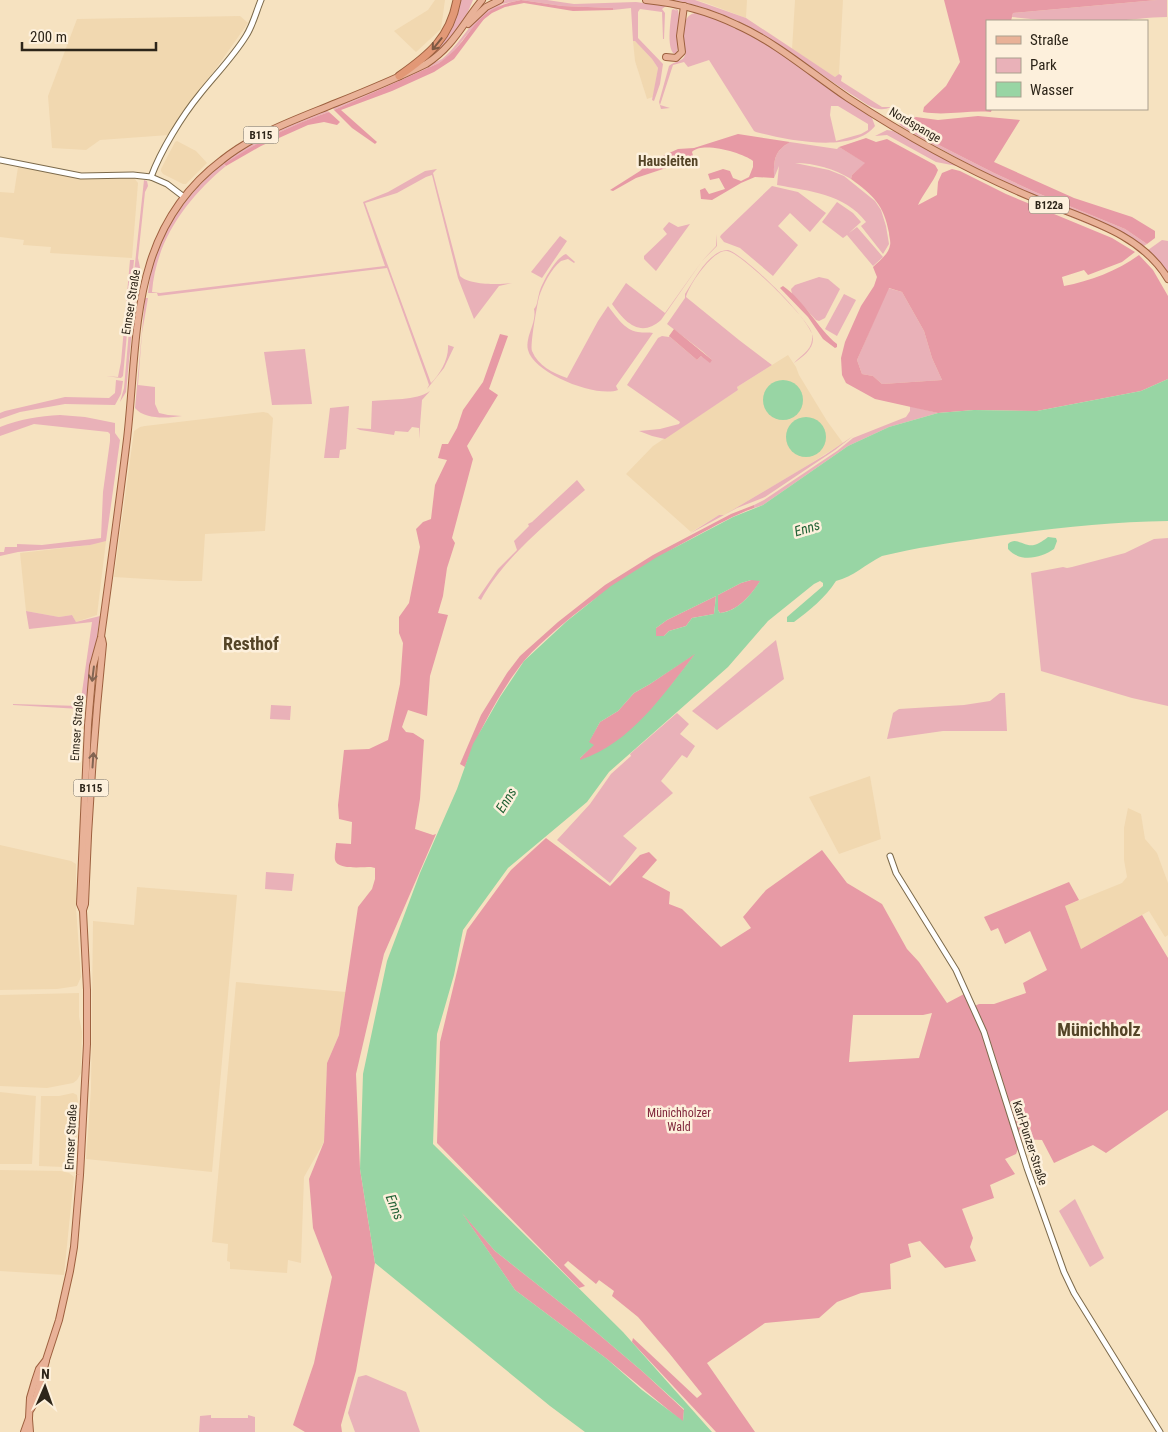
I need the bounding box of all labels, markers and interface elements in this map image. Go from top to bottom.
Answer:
scale bar [22,20,156,52]
legend [986,20,1148,110]
text: 200 m [30,28,67,46]
text: Straße [1030,31,1069,49]
one-way arrow [432,37,443,50]
text: Park [1030,56,1057,74]
text: Wasser [1030,81,1074,99]
street label: Nordspange [887,105,944,146]
road number: B115 [244,126,278,144]
district label: Hausleiten [638,153,698,169]
road number: B122a [1029,196,1069,214]
street label: Ennser Straße [119,268,143,336]
water label: Enns [792,517,822,539]
district label: Resthof [223,633,279,654]
one-way arrow [87,666,97,682]
street label: Ennser Straße [68,694,86,761]
one-way arrow [89,753,98,769]
road number: B115 [74,780,108,796]
water label: Enns [492,785,520,815]
district label: Münichholz [1057,1019,1141,1040]
street label: Karl-Punzer-Straße [1010,1099,1050,1187]
street label: Ennser Straße [62,1103,80,1170]
park label: Münichholzer Wald [647,1106,711,1134]
water label: Enns [383,1192,407,1222]
north arrow [20,1362,70,1412]
text: N [41,1366,50,1382]

